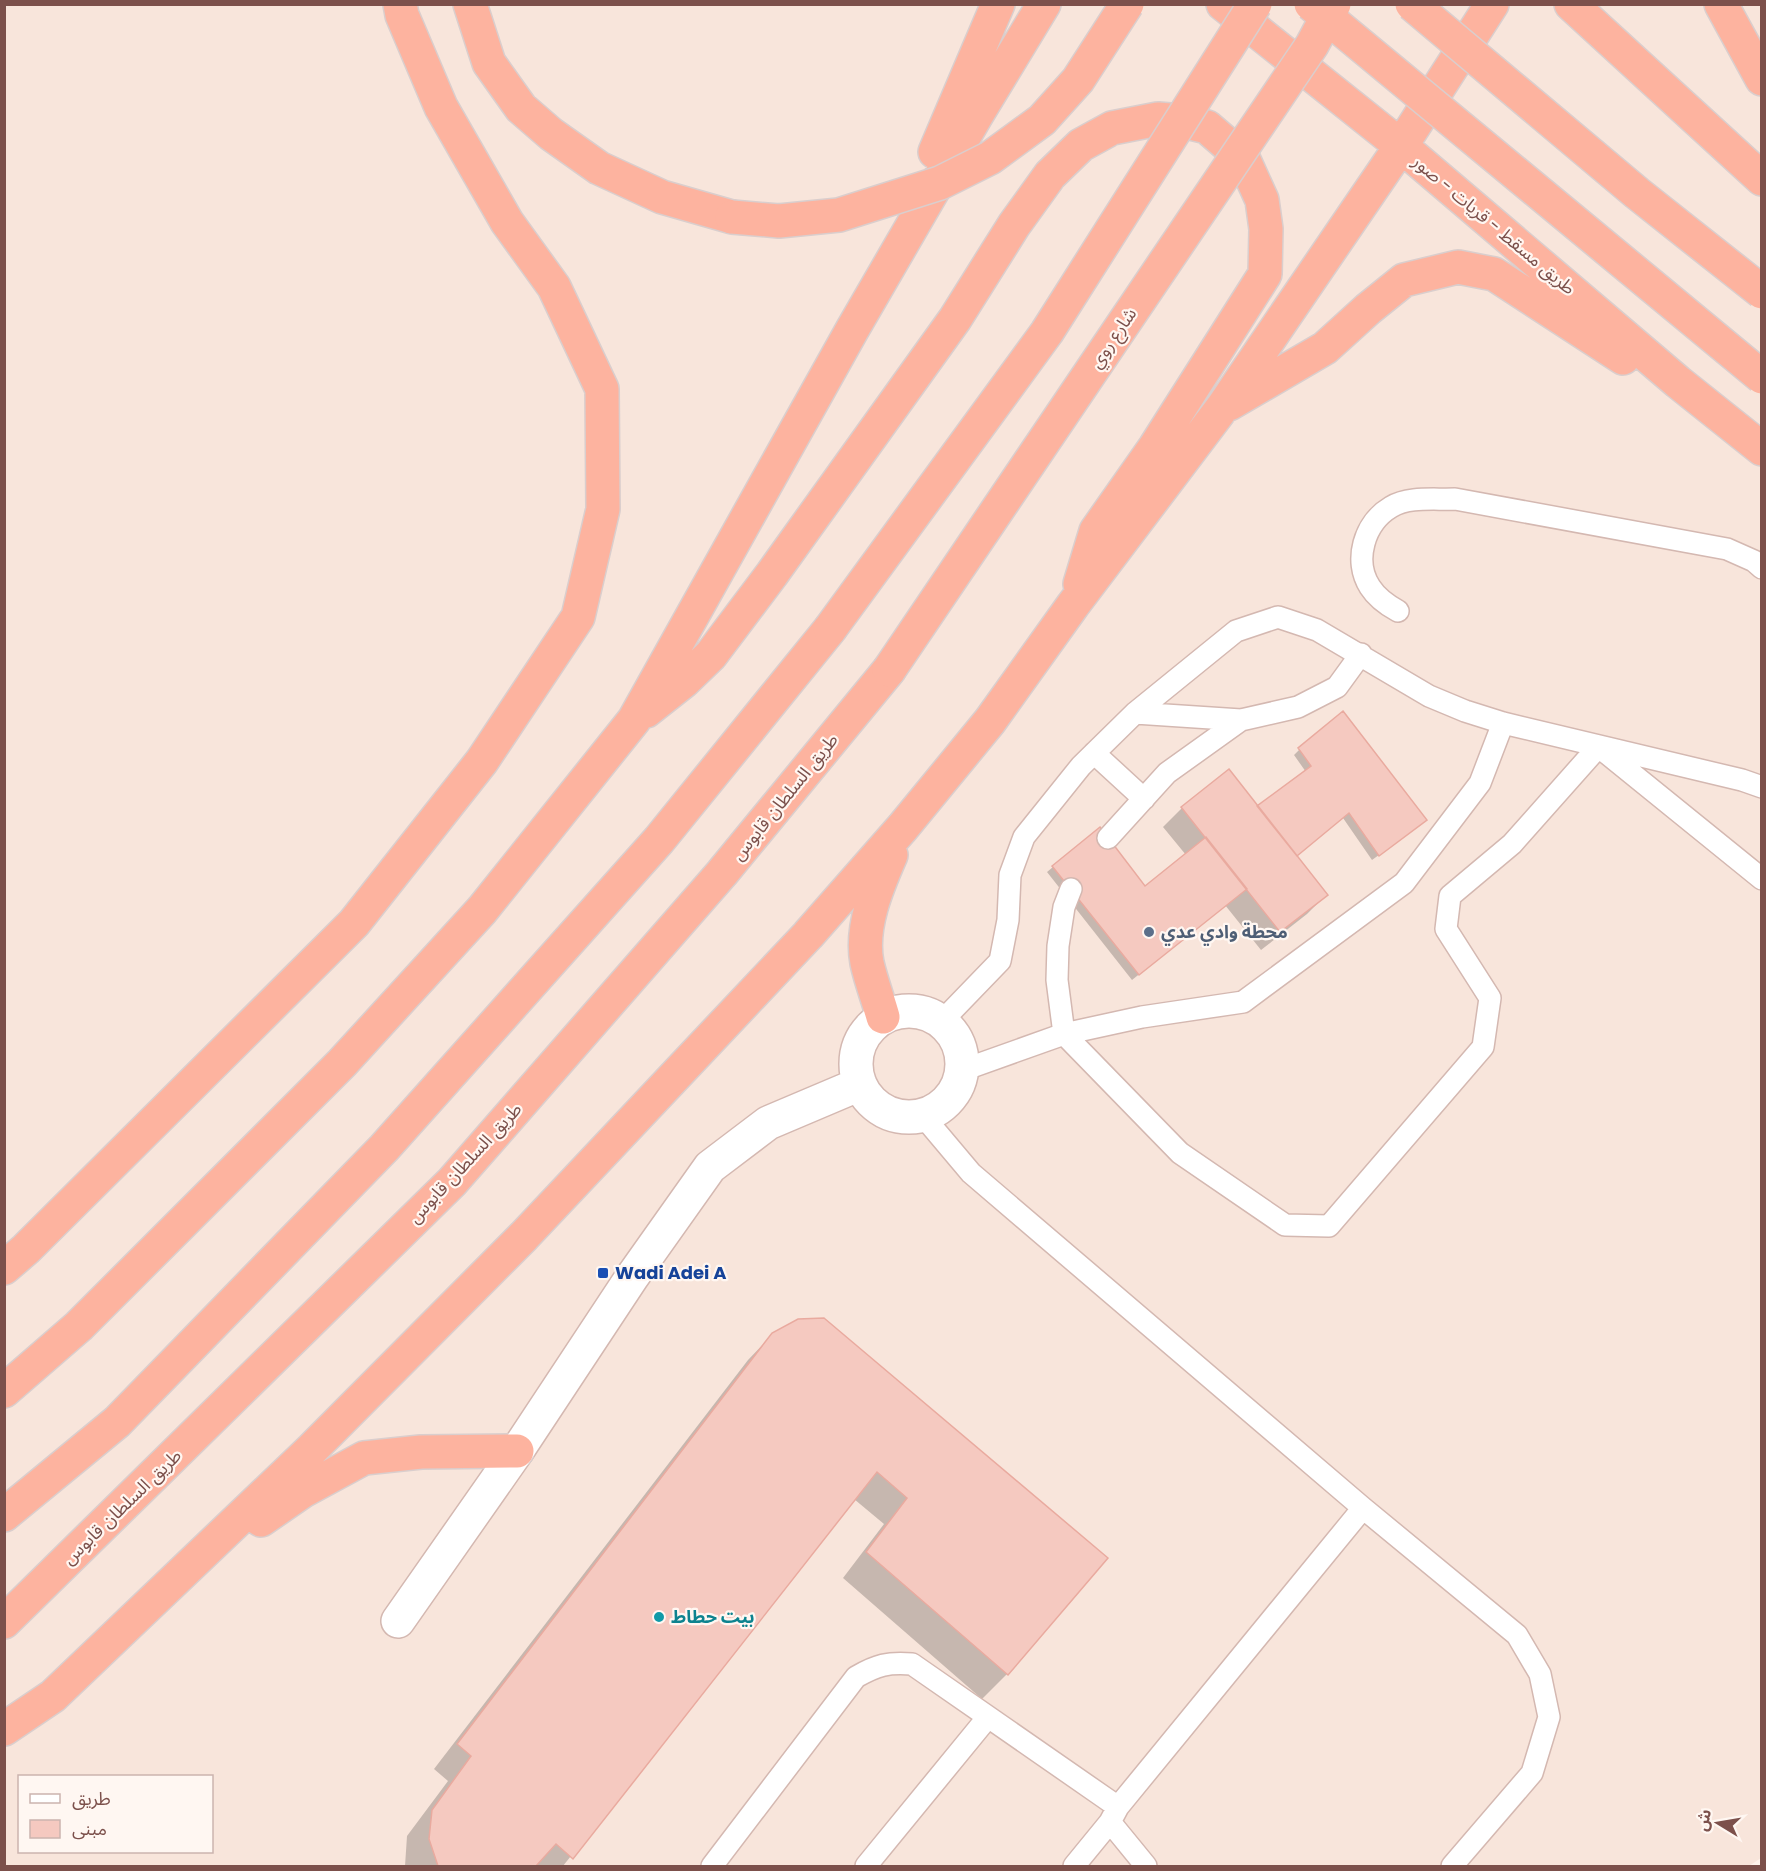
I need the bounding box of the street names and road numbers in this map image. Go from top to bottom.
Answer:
street label: طريق مسقط - قريات - صور [1407,148,1581,300]
street label: شارع روي [1083,302,1144,374]
street label: طريق السلطان قابوس [726,728,844,865]
street label: طريق السلطان قابوس [402,1097,527,1228]
street label: طريق السلطان قابوس [57,1443,187,1570]

